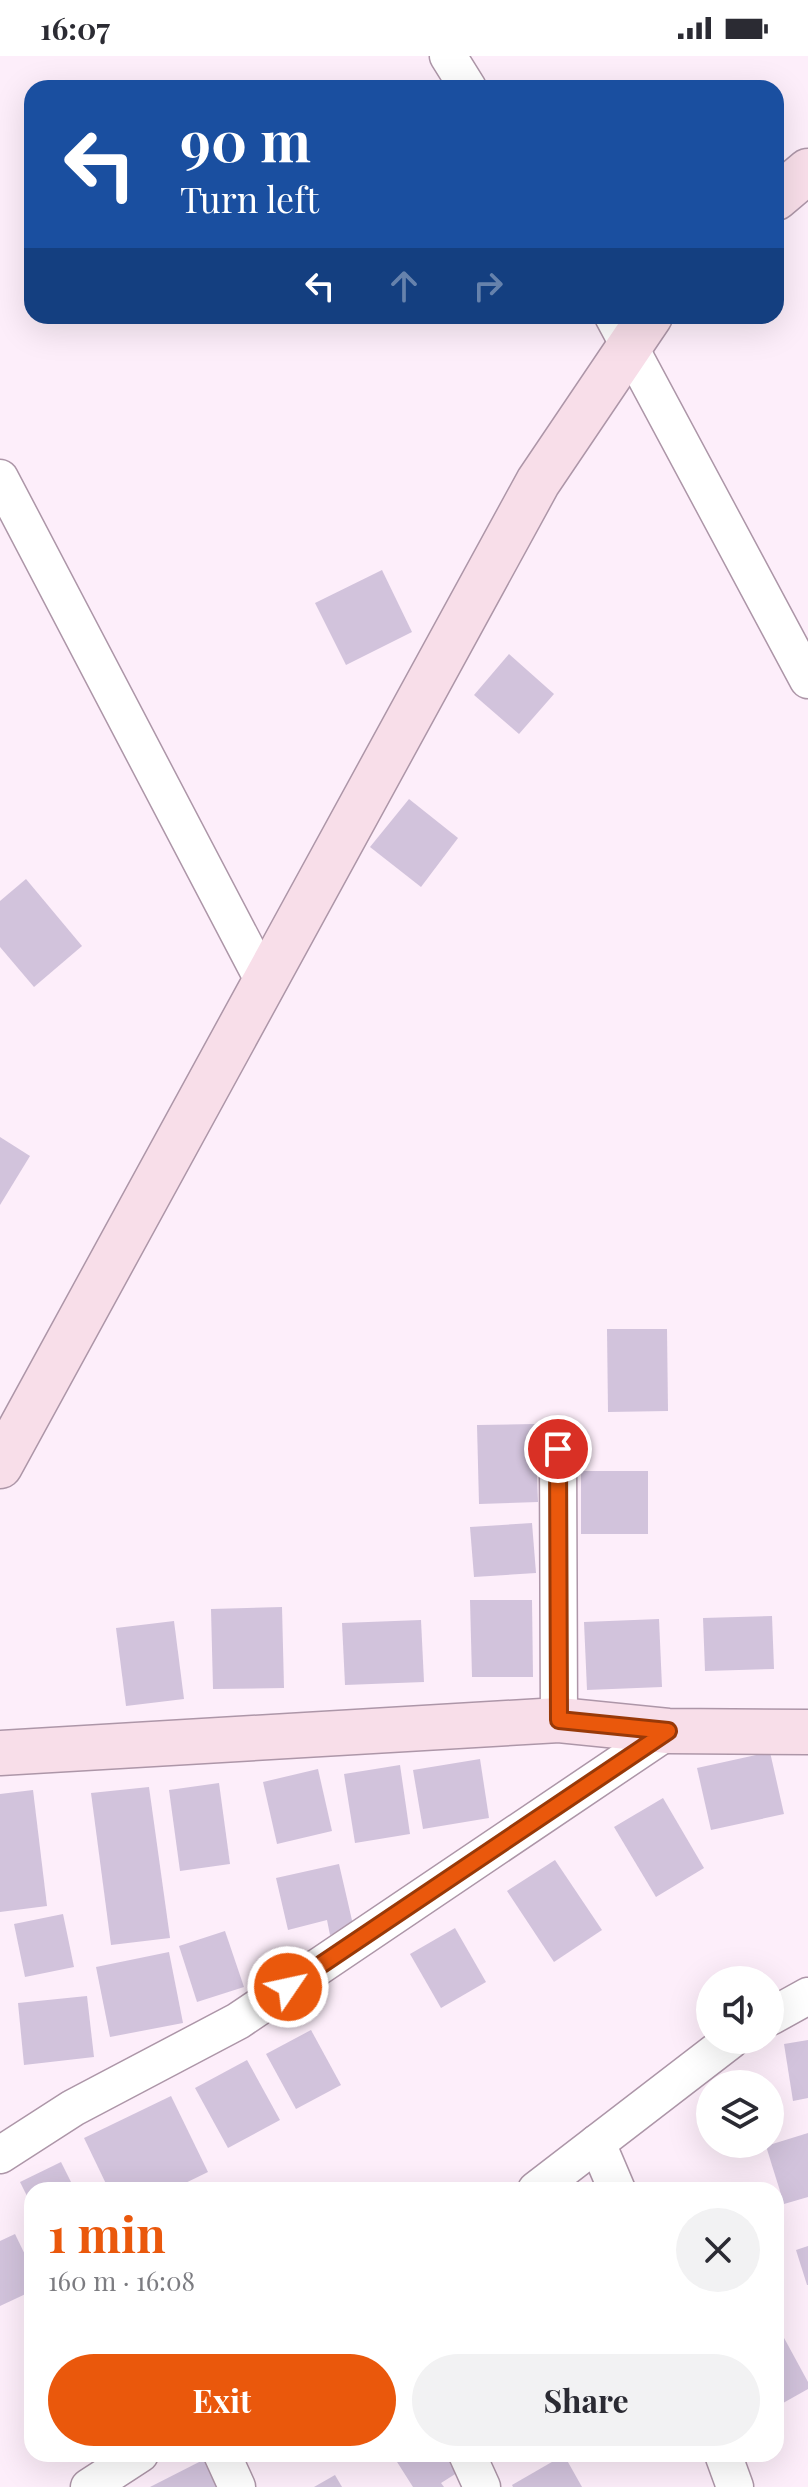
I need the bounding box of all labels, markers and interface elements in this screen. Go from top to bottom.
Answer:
text: 16:07 [40,8,110,48]
text: 90 m [180,102,311,177]
icon: left [48,112,152,216]
text: Turn left [180,174,319,222]
icon: left [298,264,342,308]
icon: ahead [382,264,426,308]
icon: right [466,264,510,308]
pin [524,1415,592,1483]
icon: arrive [536,1427,580,1471]
position arrow [246,1945,330,2029]
map controls [696,1966,784,2158]
button: sound [696,1966,784,2054]
button: layers [696,2070,784,2158]
text: 1 min [48,2201,166,2265]
button: close [676,2208,760,2292]
text: 160 m · 16:08 [48,2263,195,2298]
button: Exit [48,2354,396,2446]
button: Share [412,2354,760,2446]

